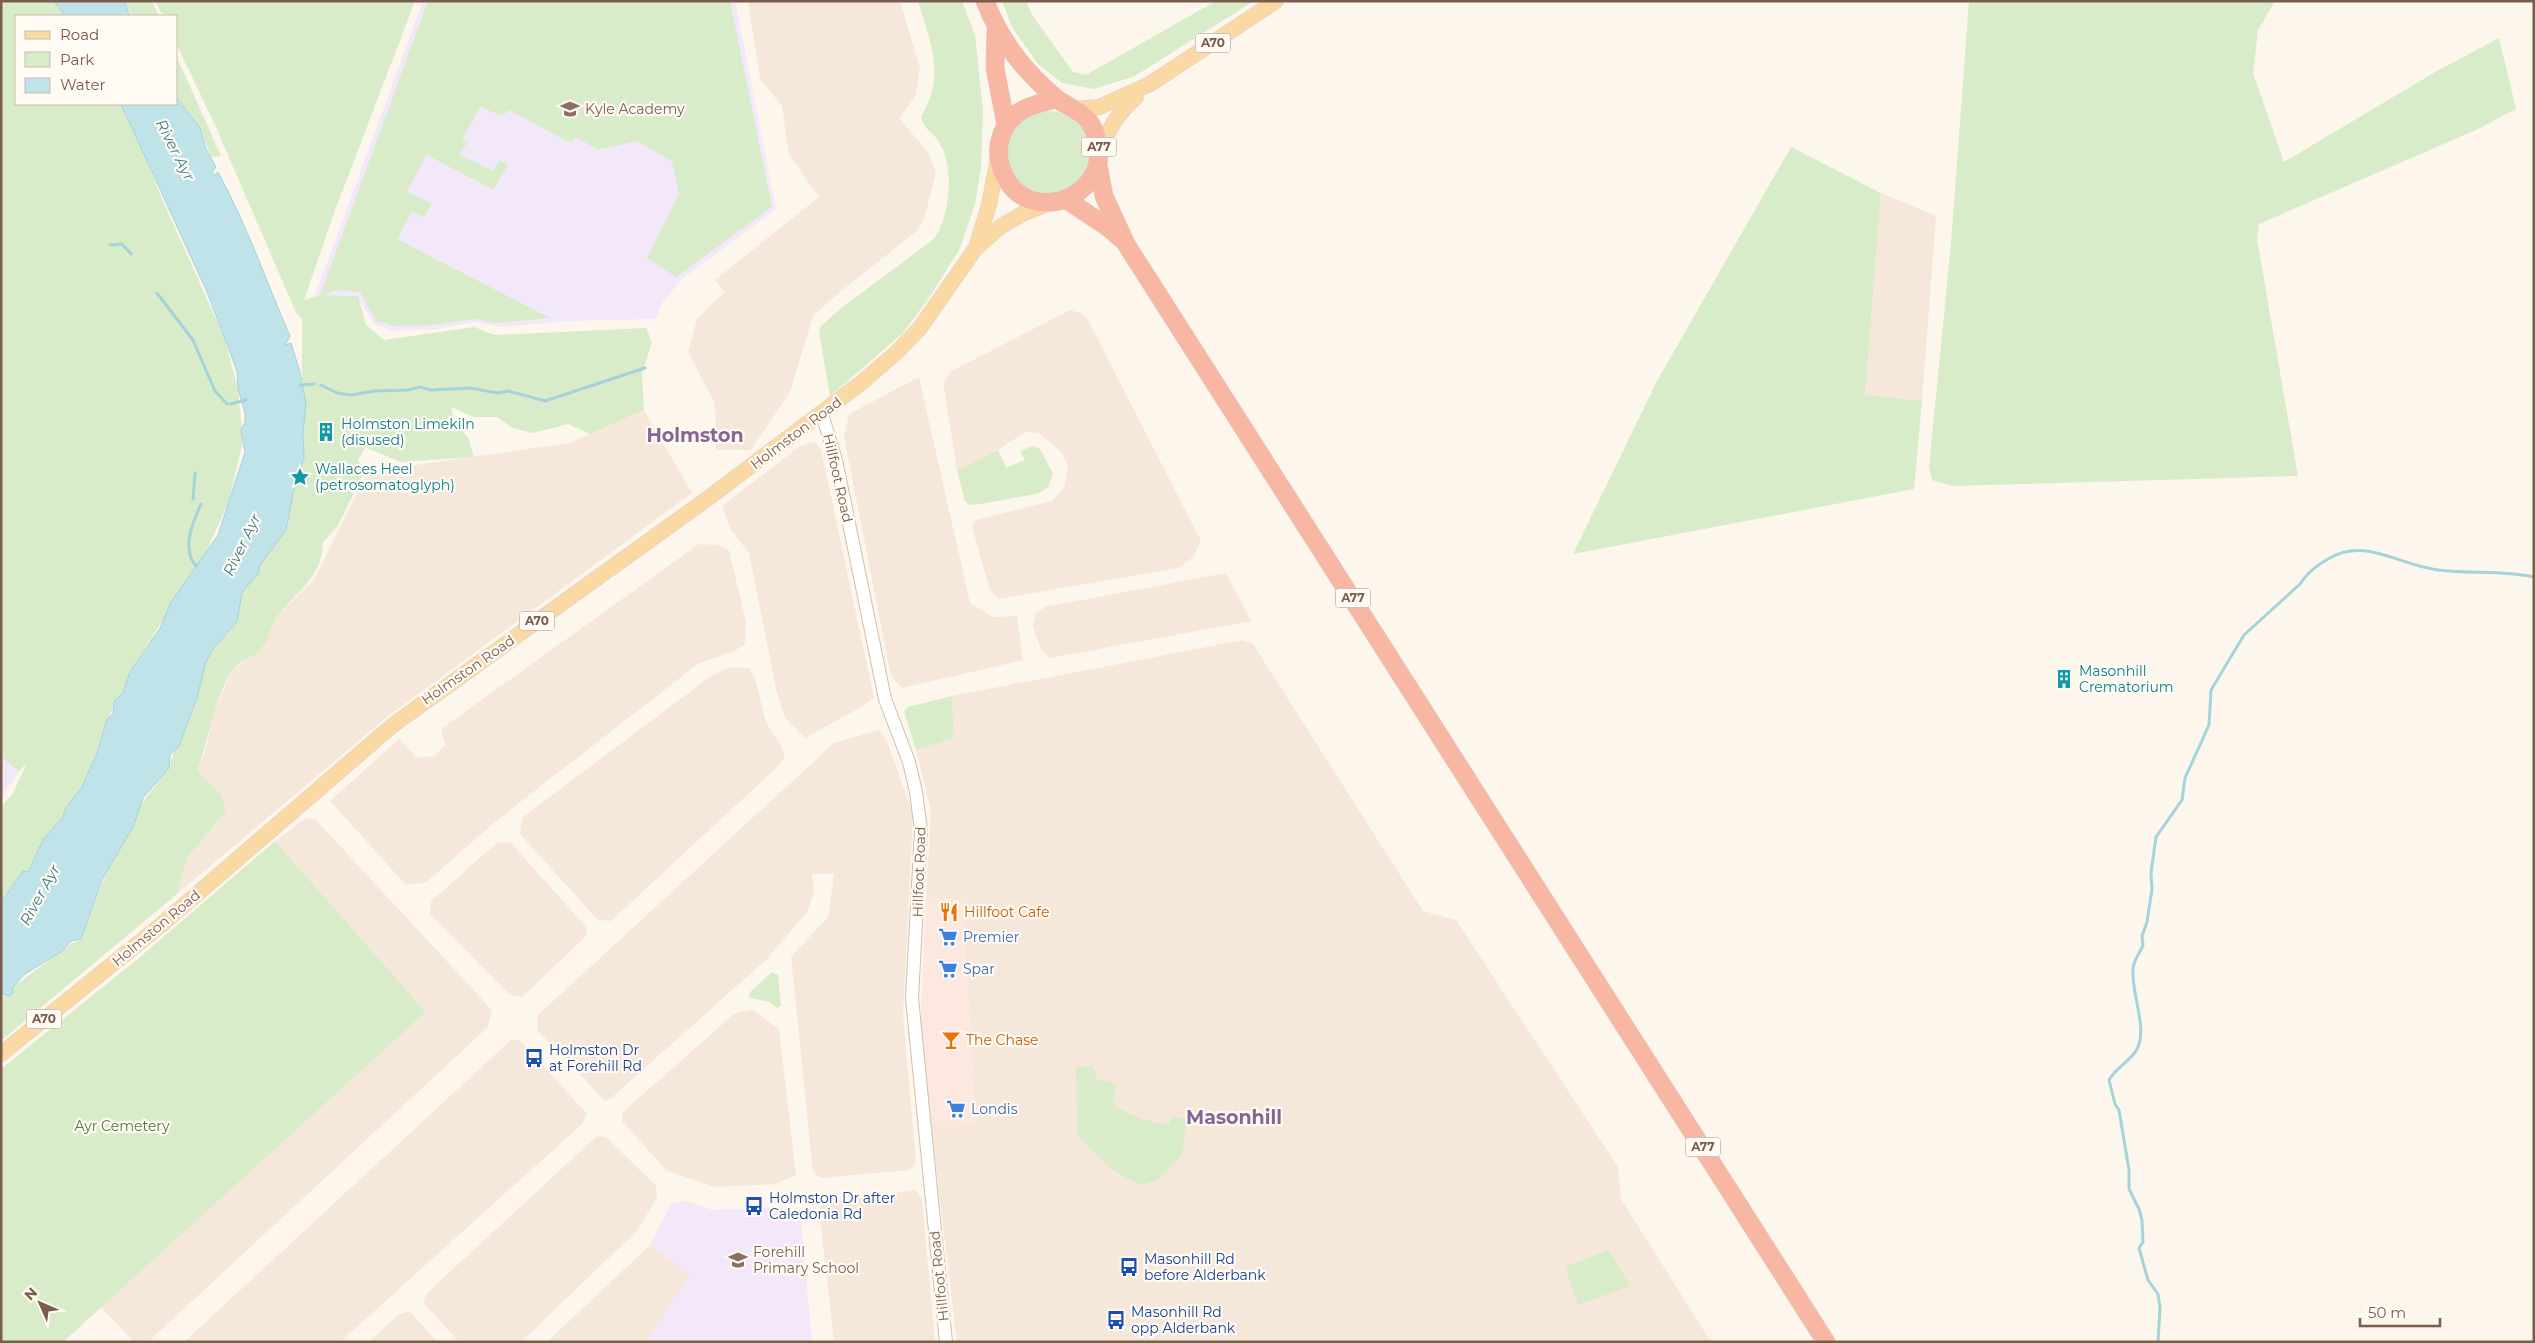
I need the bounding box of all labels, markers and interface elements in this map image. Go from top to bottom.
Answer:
legend [15,15,178,105]
text: Road [60,25,99,44]
road number: A70 [1196,34,1230,52]
text: Park [60,50,94,69]
text: Water [60,75,106,94]
school or university icon: Kyle Academy [559,98,581,120]
place label: Kyle Academy [585,100,685,118]
water label: River Ayr [152,116,199,185]
road number: A77 [1082,138,1116,156]
street label: Holmston Road [747,393,845,473]
place label: Holmston Limekiln (disused) [341,415,475,449]
building icon: Holmston Limekiln (disused) [315,421,337,443]
district label: Holmston [646,424,744,447]
street label: Hillfoot Road [819,432,857,524]
place label: Wallaces Heel (petrosomatoglyph) [315,460,455,494]
place icon: Wallaces Heel (petrosomatoglyph) [289,466,311,488]
water label: River Ayr [218,510,265,579]
road number: A77 [1336,588,1370,608]
road number: A70 [520,612,554,630]
street label: Holmston Road [418,631,518,709]
place label: Masonhill Crematorium [2079,662,2174,696]
building icon: Masonhill Crematorium [2053,668,2075,690]
street label: Hillfoot Road [908,826,930,918]
water label: River Ayr [15,860,64,928]
street label: Holmston Road [108,886,204,970]
restaurant icon: Hillfoot Cafe [938,901,960,923]
place label: Hillfoot Cafe [964,903,1049,921]
supermarket icon: Premier [937,926,959,948]
place label: Premier [963,928,1020,946]
supermarket icon: Spar [937,958,959,980]
place label: Spar [963,960,995,978]
road number: A70 [27,1010,62,1028]
bar icon: The Chase [940,1029,962,1051]
place label: The Chase [966,1031,1039,1049]
place label: Holmston Dr at Forehill Rd [549,1041,642,1075]
bus stop icon: Holmston Dr at Forehill Rd [523,1047,545,1069]
supermarket icon: Londis [945,1098,967,1120]
place label: Londis [971,1100,1018,1118]
district label: Masonhill [1186,1106,1282,1129]
park label: Ayr Cemetery [75,1117,170,1135]
road number: A77 [1686,1138,1720,1156]
place label: Holmston Dr after Caledonia Rd [769,1189,896,1223]
bus stop icon: Holmston Dr after Caledonia Rd [743,1195,765,1217]
street label: Hillfoot Road [925,1230,953,1322]
place label: Forehill Primary School [753,1243,859,1277]
school or university icon: Forehill Primary School [727,1249,749,1271]
place label: Masonhill Rd before Alderbank [1144,1250,1266,1284]
bus stop icon: Masonhill Rd before Alderbank [1118,1256,1140,1278]
north arrow [15,1278,65,1328]
text: N [20,1283,41,1304]
scale bar [2360,1296,2440,1328]
place label: Masonhill Rd opp Alderbank [1131,1303,1236,1337]
text: 50 m [2368,1303,2406,1322]
bus stop icon: Masonhill Rd opp Alderbank [1105,1309,1127,1331]

